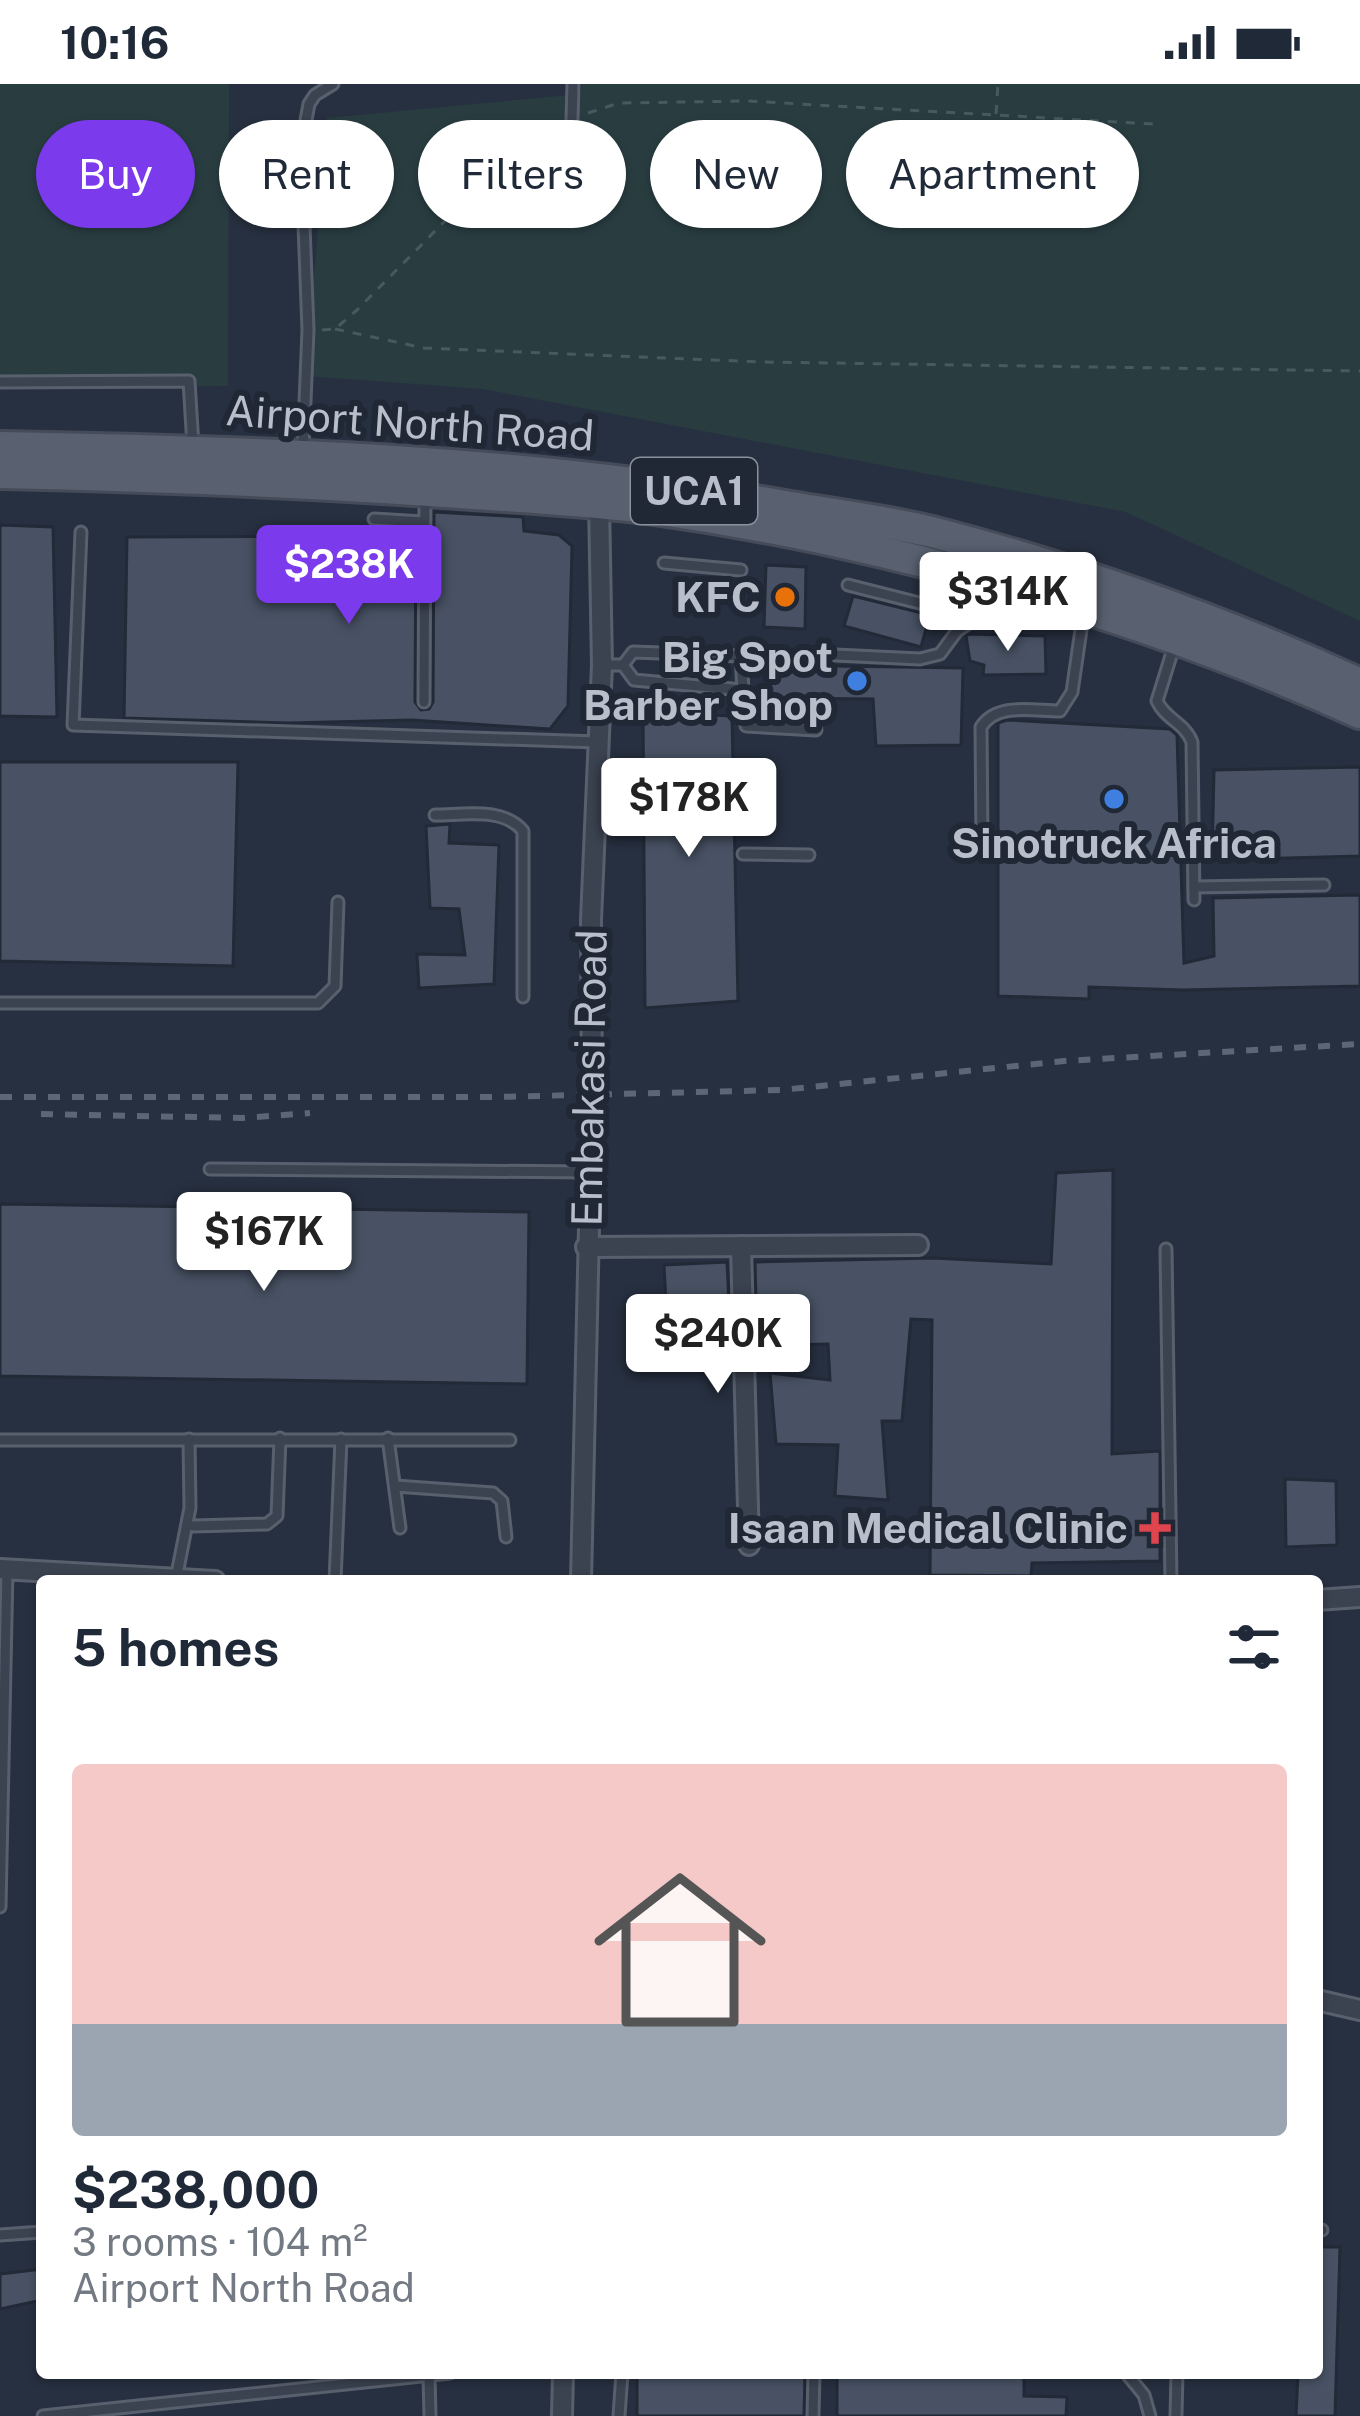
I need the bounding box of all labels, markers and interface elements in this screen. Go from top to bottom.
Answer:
text: 10:16 [60,16,169,69]
chip: Buy [36,120,195,228]
chip: Rent [219,120,394,228]
chip: Filters [418,120,626,228]
chip: New [650,120,822,228]
chip: Apartment [846,120,1139,228]
street label: Airport North Road [224,385,596,460]
road number: UCA1 [631,458,757,524]
pin: $238K [265,525,433,627]
text: $238K [283,541,415,587]
pin: $314K [924,552,1092,654]
text: $314K [947,568,1069,614]
place label: KFC [675,572,761,621]
marker: KFC [772,584,798,610]
place label: Big Spot Barber Shop [583,632,833,729]
marker: Big Spot Barber Shop [844,668,870,694]
pin: $178K [605,758,773,860]
text: $178K [628,774,750,820]
marker: Sinotruck Africa [1101,786,1127,812]
place label: Sinotruck Africa [951,818,1277,867]
street label: Embakasi Road [561,929,616,1227]
pin: $167K [180,1192,348,1294]
text: $167K [204,1208,324,1254]
pin: $240K [634,1294,802,1396]
text: $240K [653,1310,783,1356]
place label: Isaan Medical Clinic [728,1503,1128,1552]
marker: Isaan Medical Clinic [1139,1512,1171,1544]
icon: filters [1221,1614,1287,1680]
text: 5 homes [72,1618,279,1677]
icon: home [572,1842,788,2058]
text: $238,000 [72,2160,320,2219]
text: 3 rooms · 104 m² [72,2219,368,2265]
text: Airport North Road [72,2265,415,2311]

